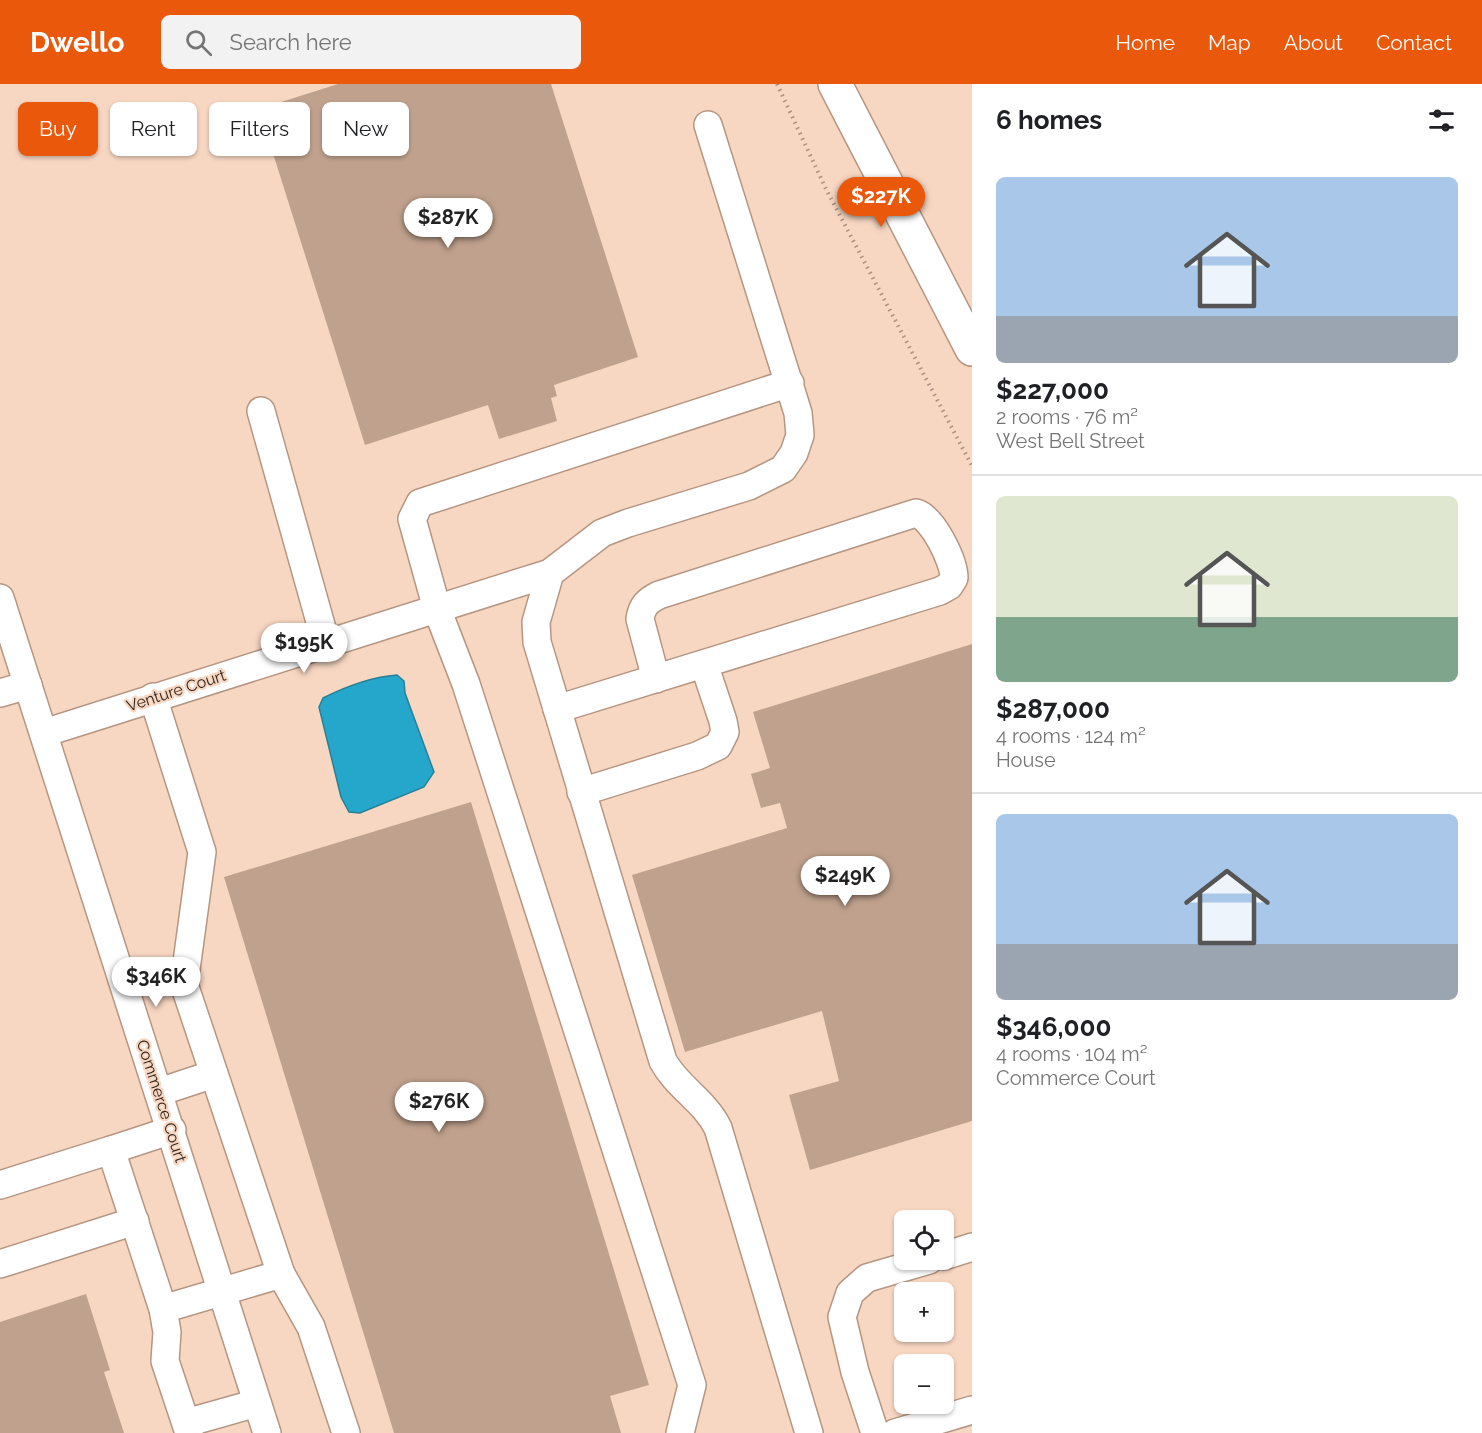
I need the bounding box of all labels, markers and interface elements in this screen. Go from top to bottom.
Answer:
search box [161,15,581,69]
text: Dwello [30,26,125,59]
icon: search [182,26,215,59]
text: Search here [230,29,352,55]
text: Home [1116,30,1175,55]
text: Map [1208,30,1251,55]
text: About [1284,30,1343,55]
text: Contact [1376,30,1452,55]
chip: Buy [18,102,98,156]
chip: Rent [110,102,197,156]
chip: Filters [209,102,310,156]
chip: New [322,102,409,156]
icon: filters [1425,104,1458,137]
text: 6 homes [996,105,1102,135]
pin: $227K [839,177,923,228]
text: $227K [851,184,911,208]
pin: $287K [406,198,490,249]
text: $287K [418,205,478,229]
icon: home [1173,216,1281,324]
text: $227,000 [996,375,1109,405]
text: 2 rooms · 76 m² [996,405,1138,429]
text: West Bell Street [996,429,1145,453]
icon: home [1173,535,1281,643]
pin: $195K [262,623,346,674]
text: $195K [275,630,333,654]
street label: Venture Court [124,665,229,715]
text: $287,000 [996,694,1110,724]
text: 4 rooms · 124 m² [996,724,1146,748]
text: House [996,748,1056,772]
icon: home [1173,853,1281,961]
pin: $249K [803,856,887,907]
text: $249K [815,863,875,887]
pin: $346K [114,957,198,1008]
text: $346K [126,964,186,988]
text: $346,000 [996,1012,1111,1042]
street label: Commerce Court [133,1037,191,1165]
text: 4 rooms · 104 m² [996,1042,1148,1066]
text: Commerce Court [996,1066,1156,1090]
pin: $276K [397,1082,481,1133]
text: $276K [409,1089,469,1113]
map controls [894,1210,954,1414]
button: locate [894,1210,954,1270]
button: + [894,1282,954,1342]
button: − [894,1354,954,1414]

